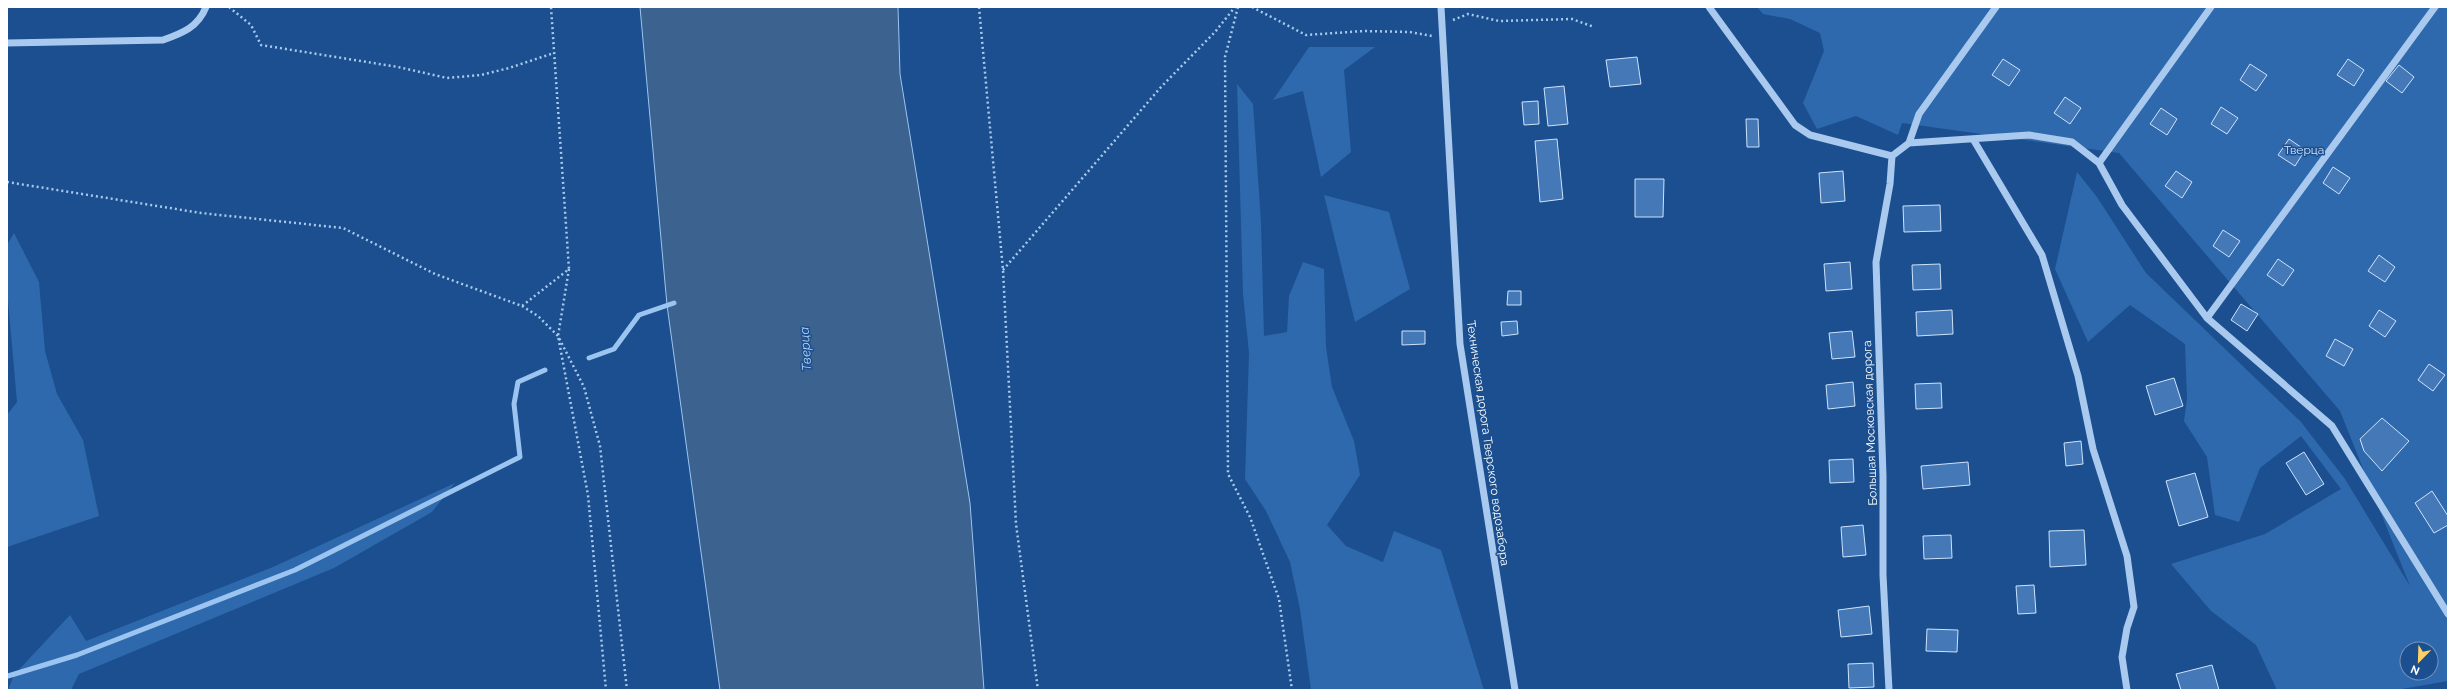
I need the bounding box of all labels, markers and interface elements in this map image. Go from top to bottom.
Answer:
park label: Тверца [2284,143,2324,157]
street label: Техническая дорога Тверского водозабора [1464,319,1512,567]
water label: Тверца [796,326,815,372]
street label: Большая Московская дорога [1860,340,1880,506]
north arrow [2399,641,2439,681]
text: N [2409,662,2422,677]

